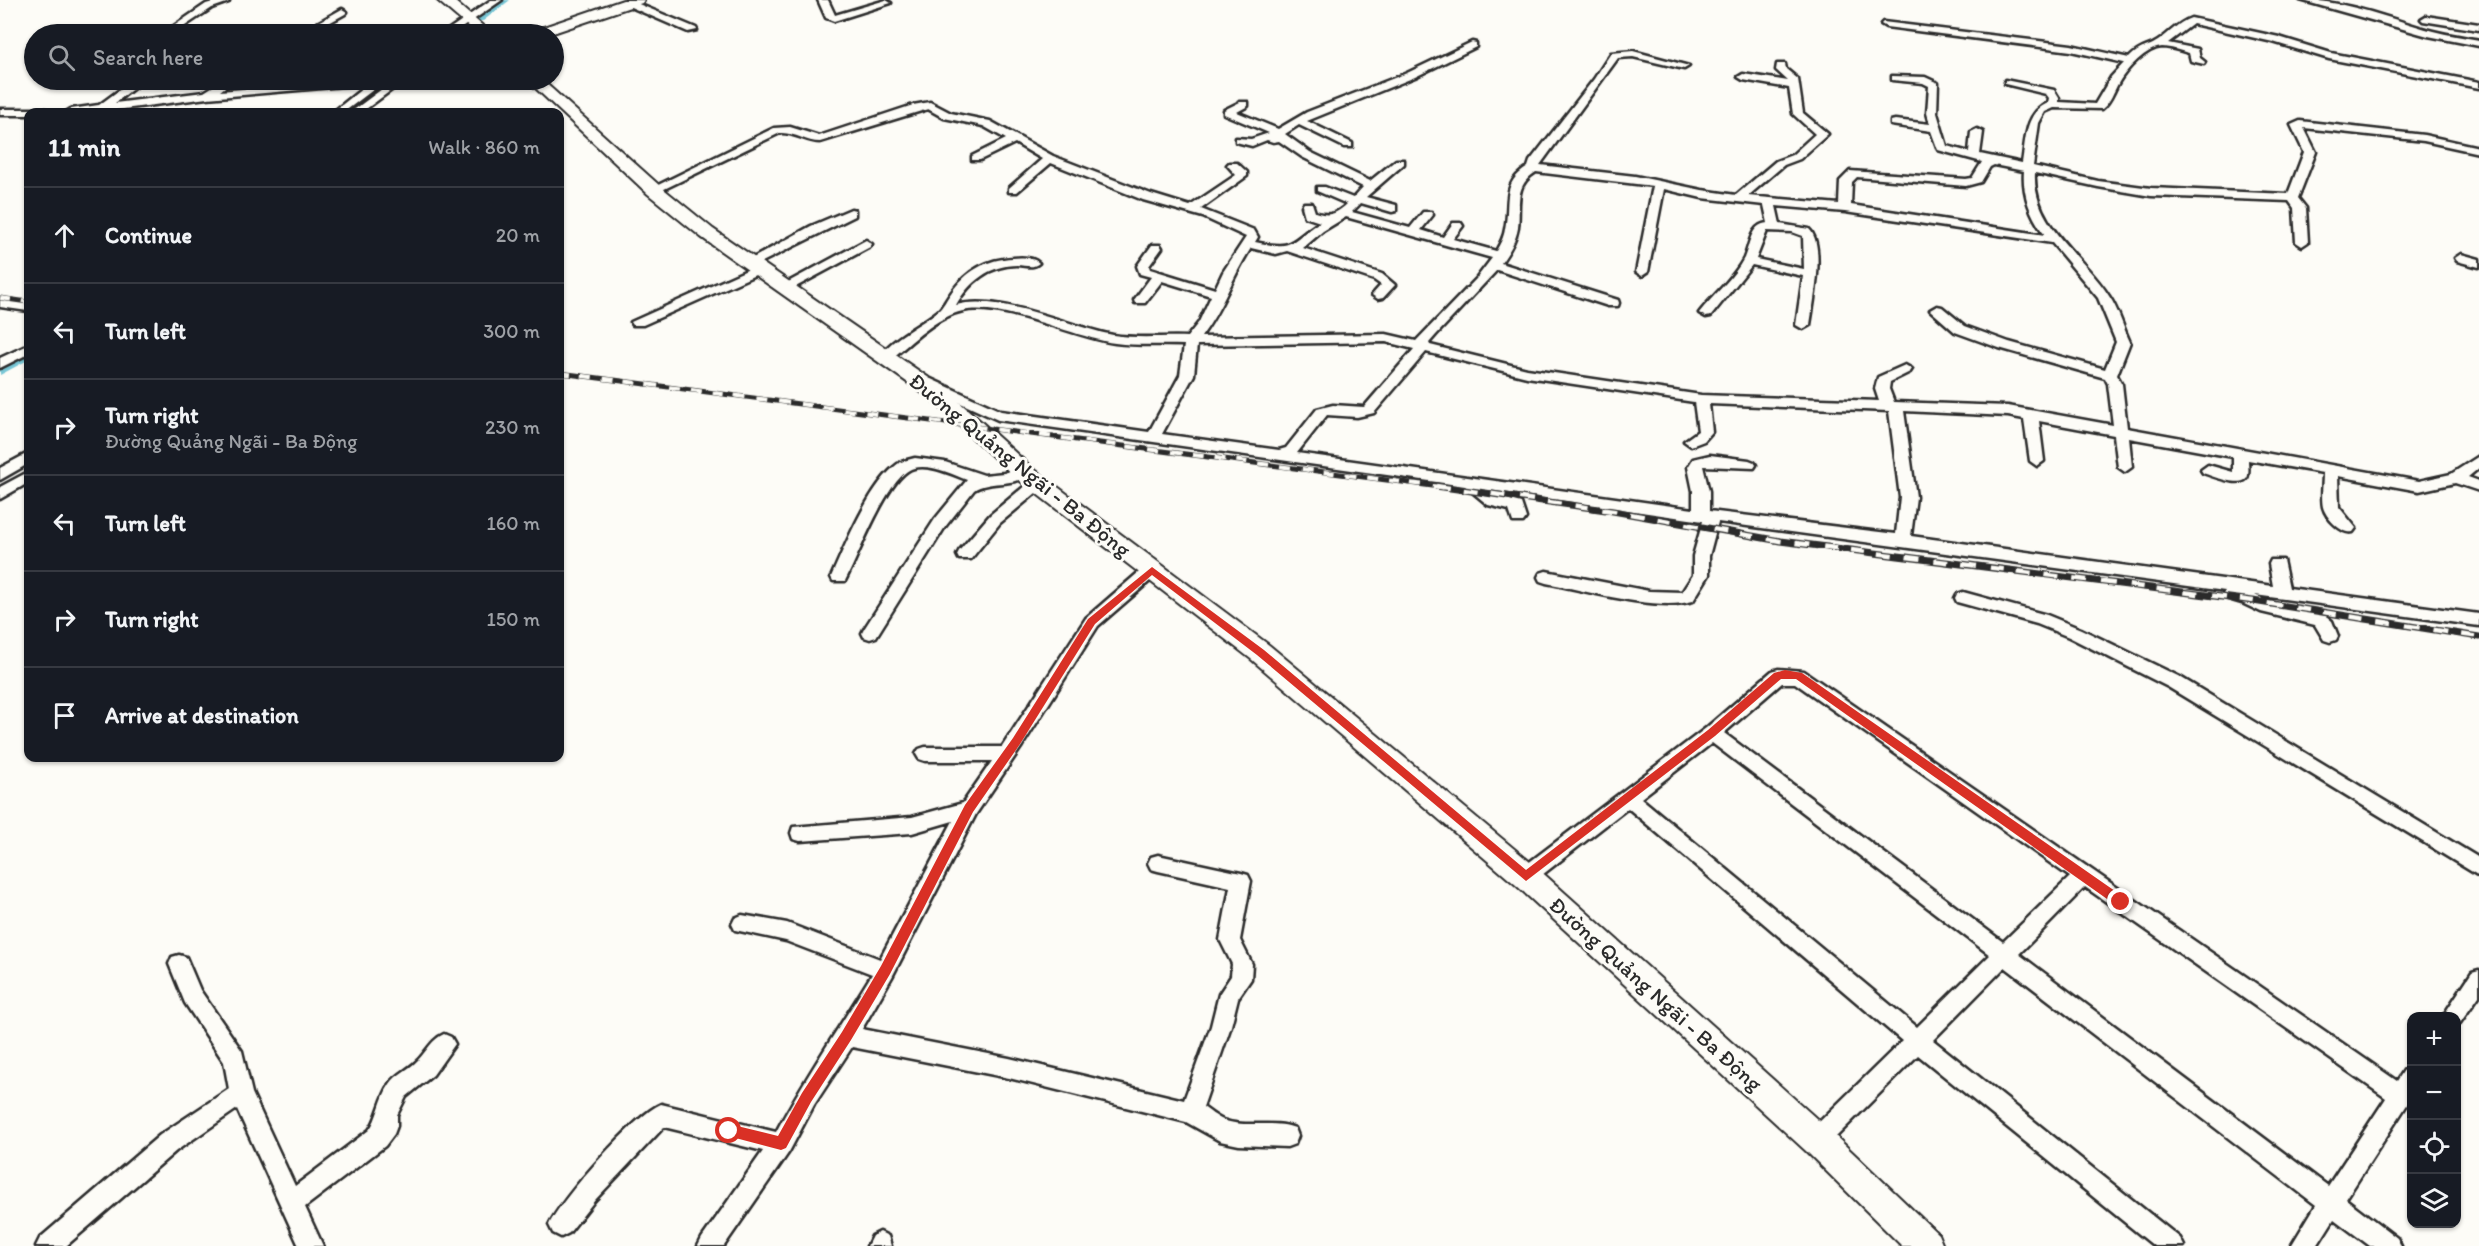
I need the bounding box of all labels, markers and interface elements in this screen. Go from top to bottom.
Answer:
search box [24,24,564,90]
icon: search [45,41,78,74]
text: Search here [93,44,203,71]
text: 11 min [48,131,120,163]
text: Walk · 860 m [428,135,540,159]
icon: ahead [48,219,81,252]
text: Continue [105,222,192,249]
text: 20 m [496,223,540,247]
icon: left [48,315,81,348]
text: Turn left [105,318,186,345]
text: 300 m [483,319,540,343]
street label: Đường Quảng Ngãi - Ba Động [904,367,1137,563]
text: Turn right [105,402,199,429]
icon: right [48,411,81,444]
text: 230 m [485,415,540,439]
text: Đường Quảng Ngãi - Ba Động [105,429,357,453]
icon: left [48,507,81,540]
text: Turn left [105,510,186,537]
text: 160 m [487,511,540,535]
icon: right [48,603,81,636]
text: Turn right [105,606,199,633]
text: 150 m [487,607,540,631]
icon: arrive [48,699,81,732]
text: Arrive at destination [105,702,299,729]
route end [2107,888,2133,914]
street label: Đường Quảng Ngãi - Ba Động [1544,891,1769,1097]
map controls [2407,1012,2461,1228]
button: + [2407,1012,2461,1066]
button: − [2407,1066,2461,1120]
route start [715,1117,741,1143]
button: locate [2407,1120,2461,1174]
button: layers [2407,1174,2461,1228]

